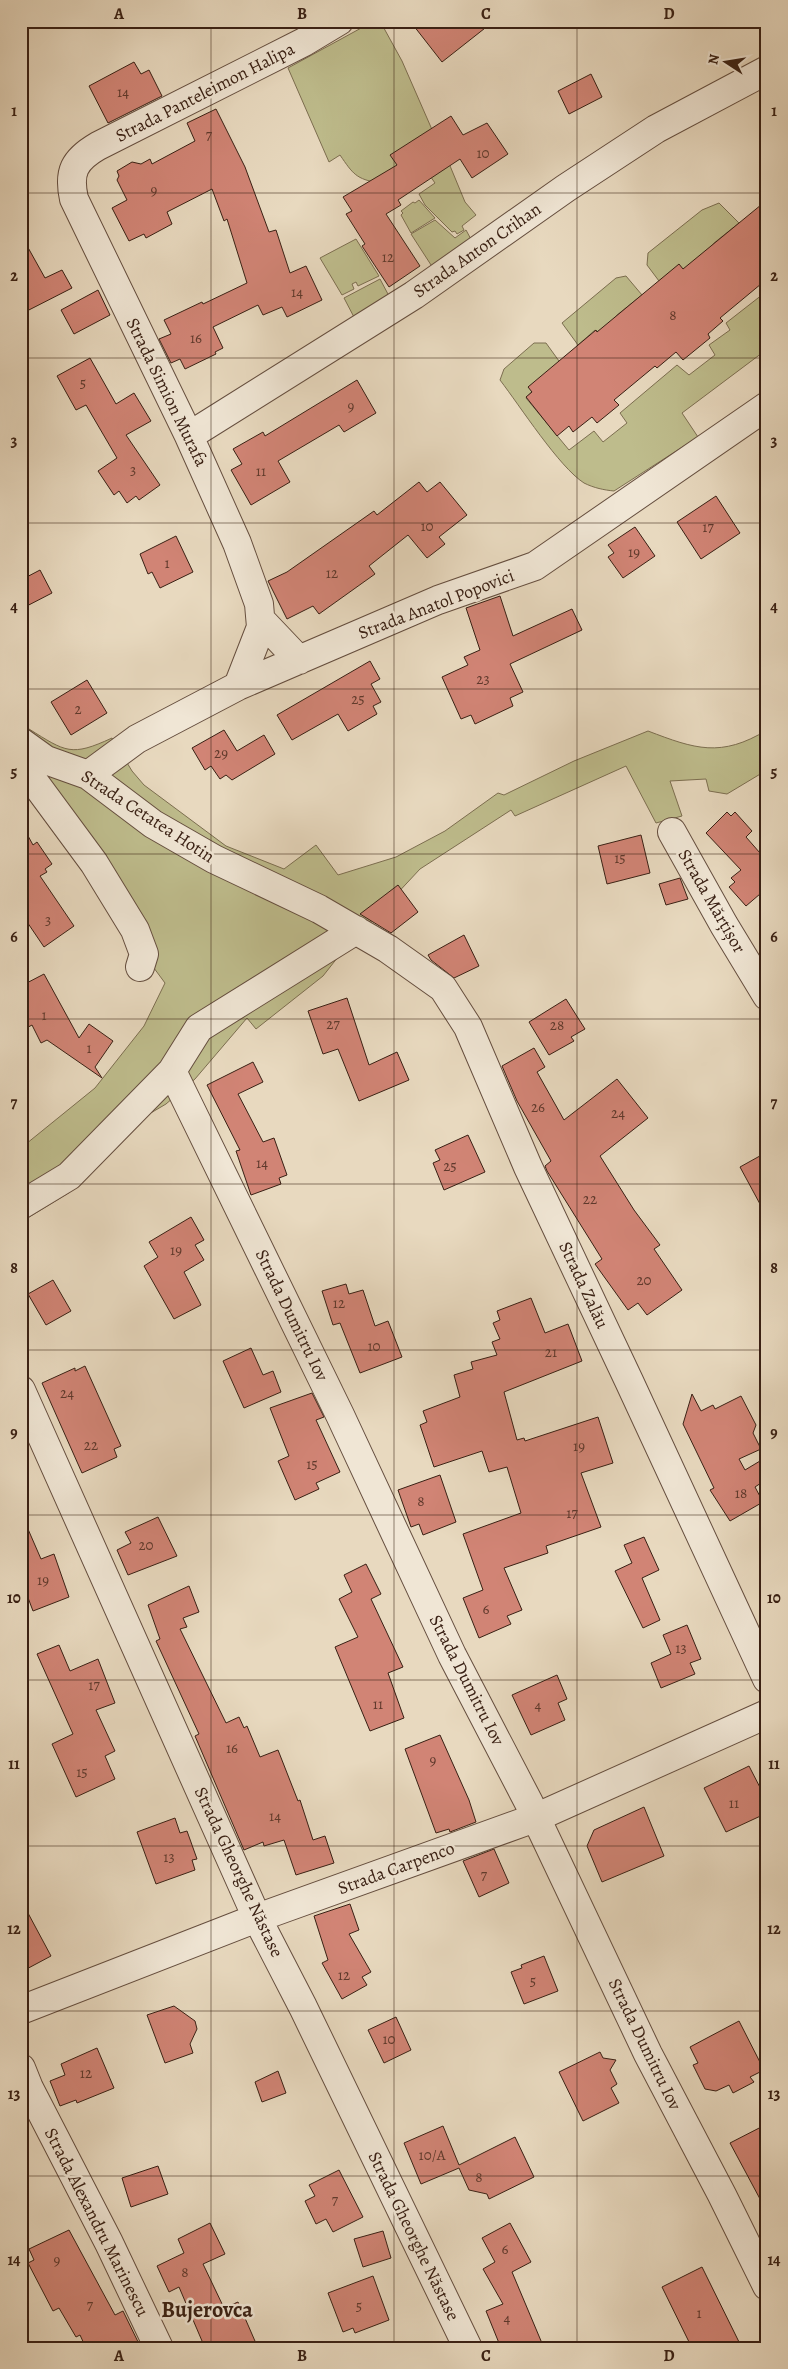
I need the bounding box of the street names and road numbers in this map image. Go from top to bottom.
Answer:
street label: Strada Panteleimon Halipa [111,36,299,148]
street label: Strada Anton Crihan [408,197,546,303]
street label: Strada Simion Murafa [120,314,214,471]
street label: Strada Anatol Popovici [354,563,518,645]
street label: Strada Cetatea Hotin [77,764,219,868]
street label: Strada Mărțișor [672,844,752,958]
street label: Strada Zalău [553,1238,615,1333]
street label: Strada Dumitru Iov [250,1245,335,1386]
street label: Strada Dumitru Iov [424,1611,511,1750]
street label: Strada Gheorghe Năstase [189,1783,289,1961]
street label: Strada Carpenco [334,1836,458,1900]
street label: Strada Dumitru Iov [603,1974,688,2115]
street label: Strada Alexandru Marinescu [39,2124,155,2321]
street label: Strada Gheorghe Năstase [363,2147,465,2325]

